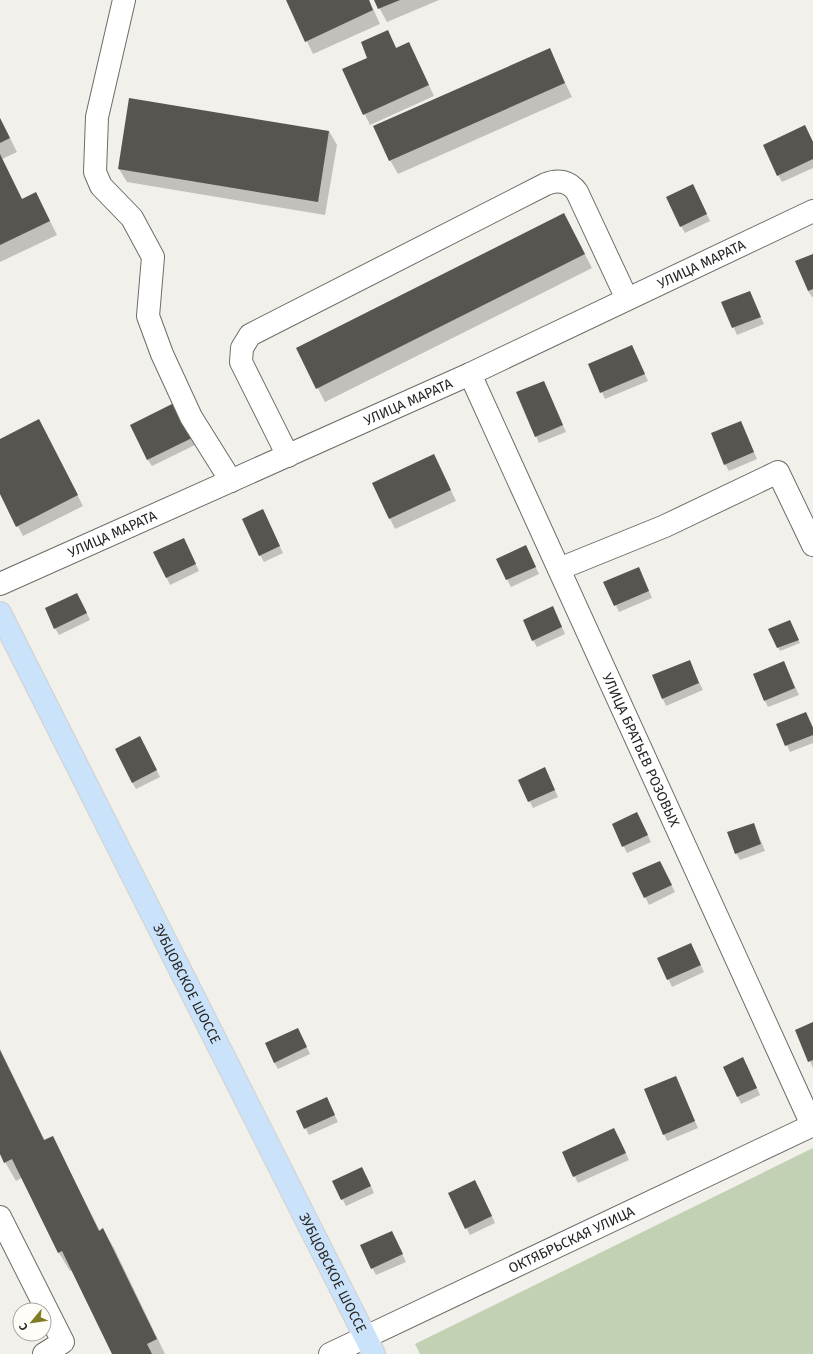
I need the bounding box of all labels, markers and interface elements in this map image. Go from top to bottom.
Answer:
street label: УЛИЦА МАРАТА [655,236,748,293]
street label: УЛИЦА МАРАТА [361,375,455,429]
street label: УЛИЦА МАРАТА [66,507,159,561]
street label: УЛИЦА БРАТЬЕВ РОЗОВЫХ [598,671,683,830]
street label: ЗУБЦОВСКОЕ ШОССЕ [149,921,224,1047]
street label: ОКТЯБРЬСКАЯ УЛИЦА [506,1203,637,1277]
street label: ЗУБЦОВСКОЕ ШОССЕ [295,1210,370,1336]
north arrow [12,1302,52,1342]
text: С [16,1320,31,1333]

